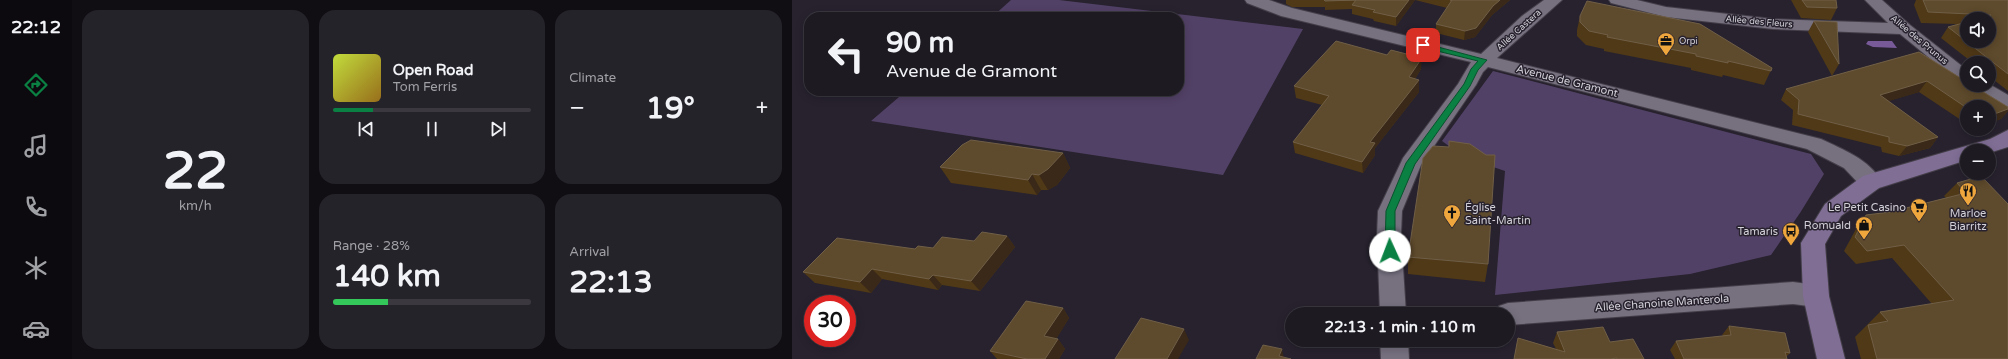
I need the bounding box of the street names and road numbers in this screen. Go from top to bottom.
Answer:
street label: Allée Castera [1494,7,1544,53]
street label: Allée des Prunus [1888,13,1950,67]
street label: Allée des Fleurs [1725,14,1793,30]
street label: Avenue de Gramont [1515,62,1619,100]
street label: Allée Chanoine Manterola [1594,292,1730,314]

